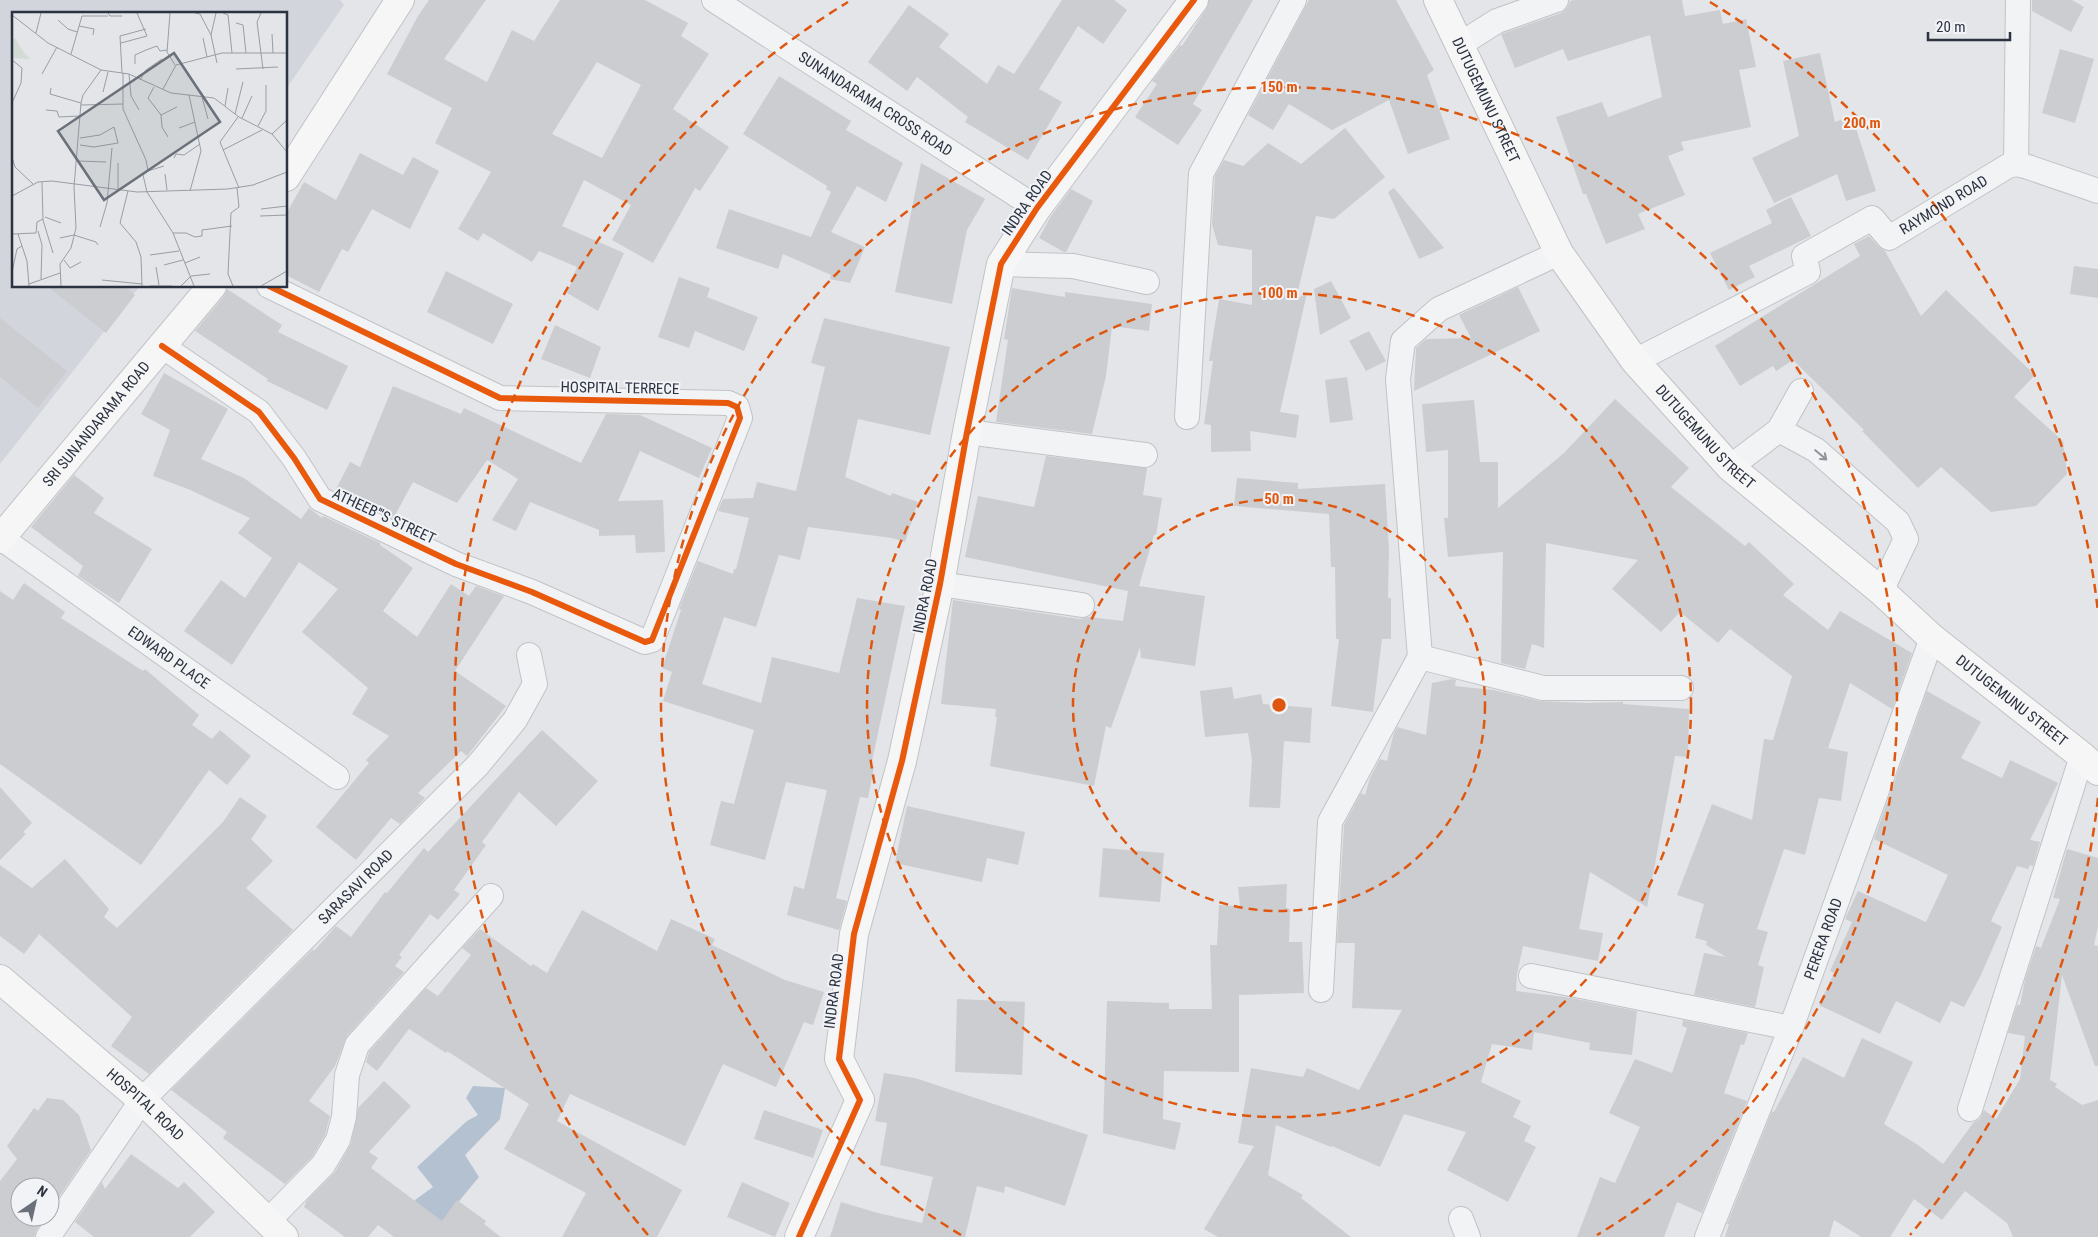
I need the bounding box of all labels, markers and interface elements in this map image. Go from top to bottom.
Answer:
scale bar [1928,10,2010,42]
inset map [12,12,288,288]
text: 20 m [1936,18,1966,36]
street label: DUTUGEMUNU STREET [1448,34,1524,166]
street label: SUNANDARAMA CROSS ROAD [795,48,956,160]
text: 150 m [1260,78,1298,96]
text: 200 m [1843,114,1881,132]
street label: INDRA ROAD [998,167,1056,239]
street label: RAYMOND ROAD [1896,171,1991,238]
text: 100 m [1260,284,1298,302]
street label: SRI SUNANDARAMA ROAD [39,358,154,490]
street label: HOSPITAL TERRECE [560,378,680,398]
street label: DUTUGEMUNU STREET [1652,381,1759,493]
one-way arrow [1814,449,1827,460]
street label: ATHEEB'''S STREET [330,484,439,548]
text: 50 m [1264,490,1294,508]
street label: INDRA ROAD [909,557,941,635]
street label: EDWARD PLACE [125,622,213,693]
street label: DUTUGEMUNU STREET [1952,651,2071,750]
centre of rings [1270,696,1288,714]
street label: SARASAVI ROAD [315,846,397,928]
street label: PERERA ROAD [1800,896,1846,982]
street label: INDRA ROAD [820,952,848,1030]
street label: HOSPITAL ROAD [103,1065,188,1144]
north arrow [10,1177,60,1227]
text: N [34,1182,50,1200]

